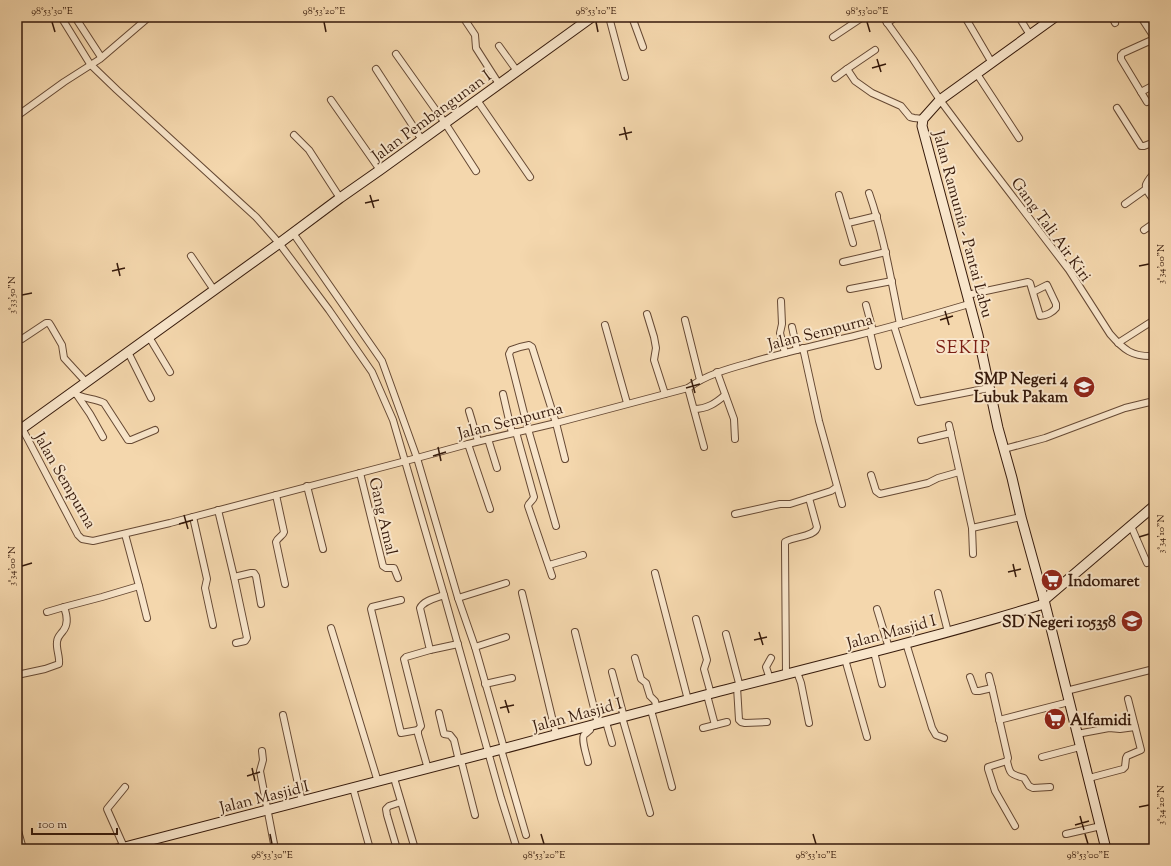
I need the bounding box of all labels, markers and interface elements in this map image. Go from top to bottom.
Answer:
text: 98°53'30"E [31,4,73,19]
text: 98°53'20"E [303,4,345,19]
text: 98°53'10"E [575,4,617,19]
text: 98°53'00"E [846,4,888,19]
street label: Jalan Pembangunan I [367,66,497,169]
street label: Jalan Ramunia - Pantai Labu [925,128,998,321]
street label: Gang Tali Air Kiri [1004,174,1096,288]
text: 3°34'00"N [1154,244,1169,284]
text: 3°33'50"N [5,276,20,314]
street label: Jalan Sempurna [765,309,876,358]
district label: SEKIP [935,336,991,362]
place label: SMP Negeri 4 Lubuk Pakam [974,369,1069,410]
school or university icon: SMP Negeri 4 Lubuk Pakam [1071,374,1097,400]
street label: Jalan Sempurna [455,398,566,447]
street label: Jalan Sempurna [26,428,101,534]
street label: Gang Amal [361,475,402,558]
text: 3°34'10"N [1154,515,1169,553]
text: 3°34'00"N [5,546,20,586]
supermarket icon: Indomaret [1039,567,1065,593]
place label: Indomaret [1068,571,1140,594]
school or university icon: SD Negeri 105358 [1119,608,1145,634]
street label: Jalan Masjid I [843,610,939,657]
place label: SD Negeri 105358 [1002,612,1116,635]
street label: Jalan Masjid I [529,693,625,740]
supermarket icon: Alfamidi [1042,706,1068,732]
place label: Alfamidi [1070,710,1132,733]
street label: Jalan Masjid I [216,776,312,821]
text: 3°34'20"N [1154,785,1169,825]
scale bar [32,810,117,836]
text: 100 m [38,816,67,834]
text: 98°53'30"E [251,848,293,863]
text: 98°53'20"E [523,848,565,863]
text: 98°53'10"E [795,848,837,863]
text: 98°53'00"E [1067,848,1109,863]

